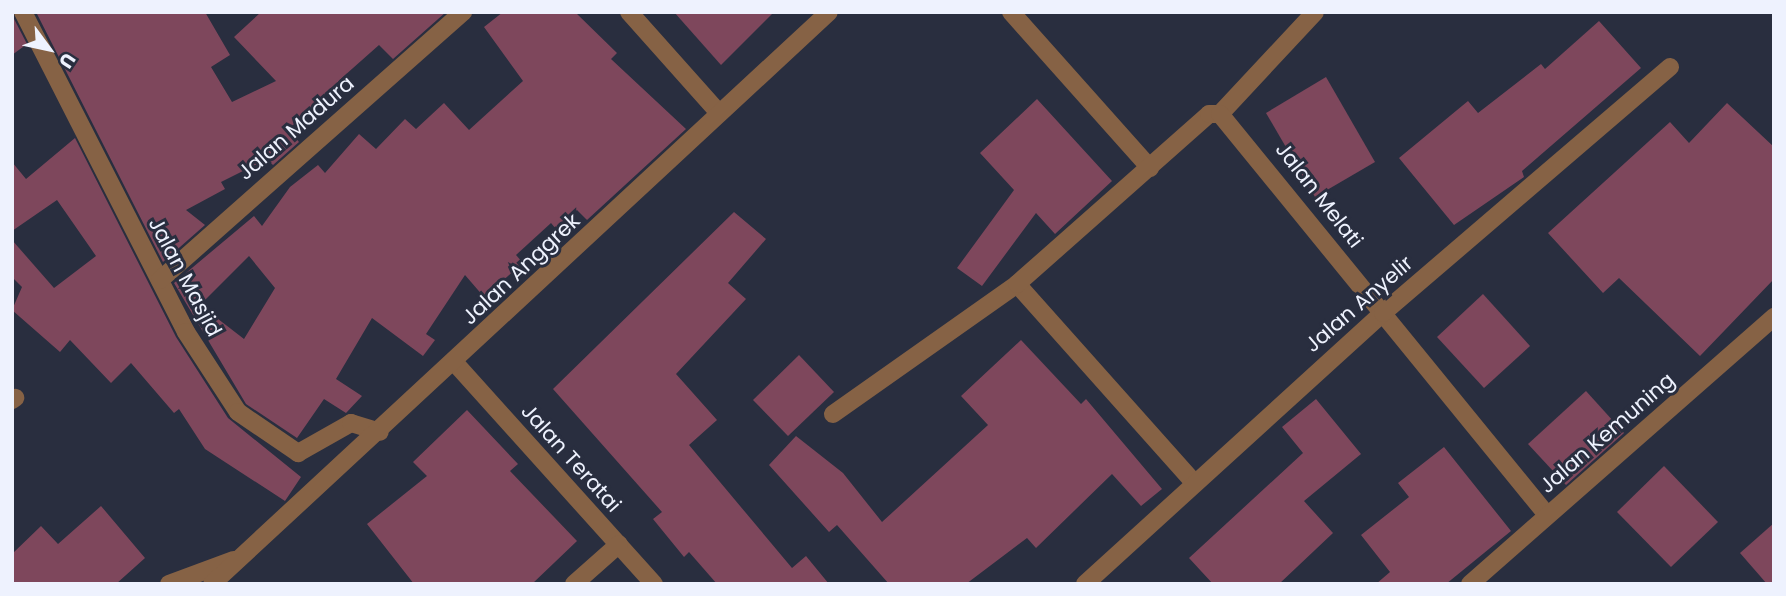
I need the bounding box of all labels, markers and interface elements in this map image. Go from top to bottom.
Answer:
north arrow [14,14,84,84]
text: U [52,48,82,74]
street label: Jalan Madura [233,71,359,185]
street label: Jalan Melati [1270,137,1368,253]
street label: Jalan Anggrek [457,208,585,330]
street label: Jalan Masjid [143,213,227,341]
street label: Jalan Anyelir [1300,250,1418,358]
street label: Jalan Kemuning [1534,368,1680,498]
street label: Jalan Teratai [516,399,626,517]

